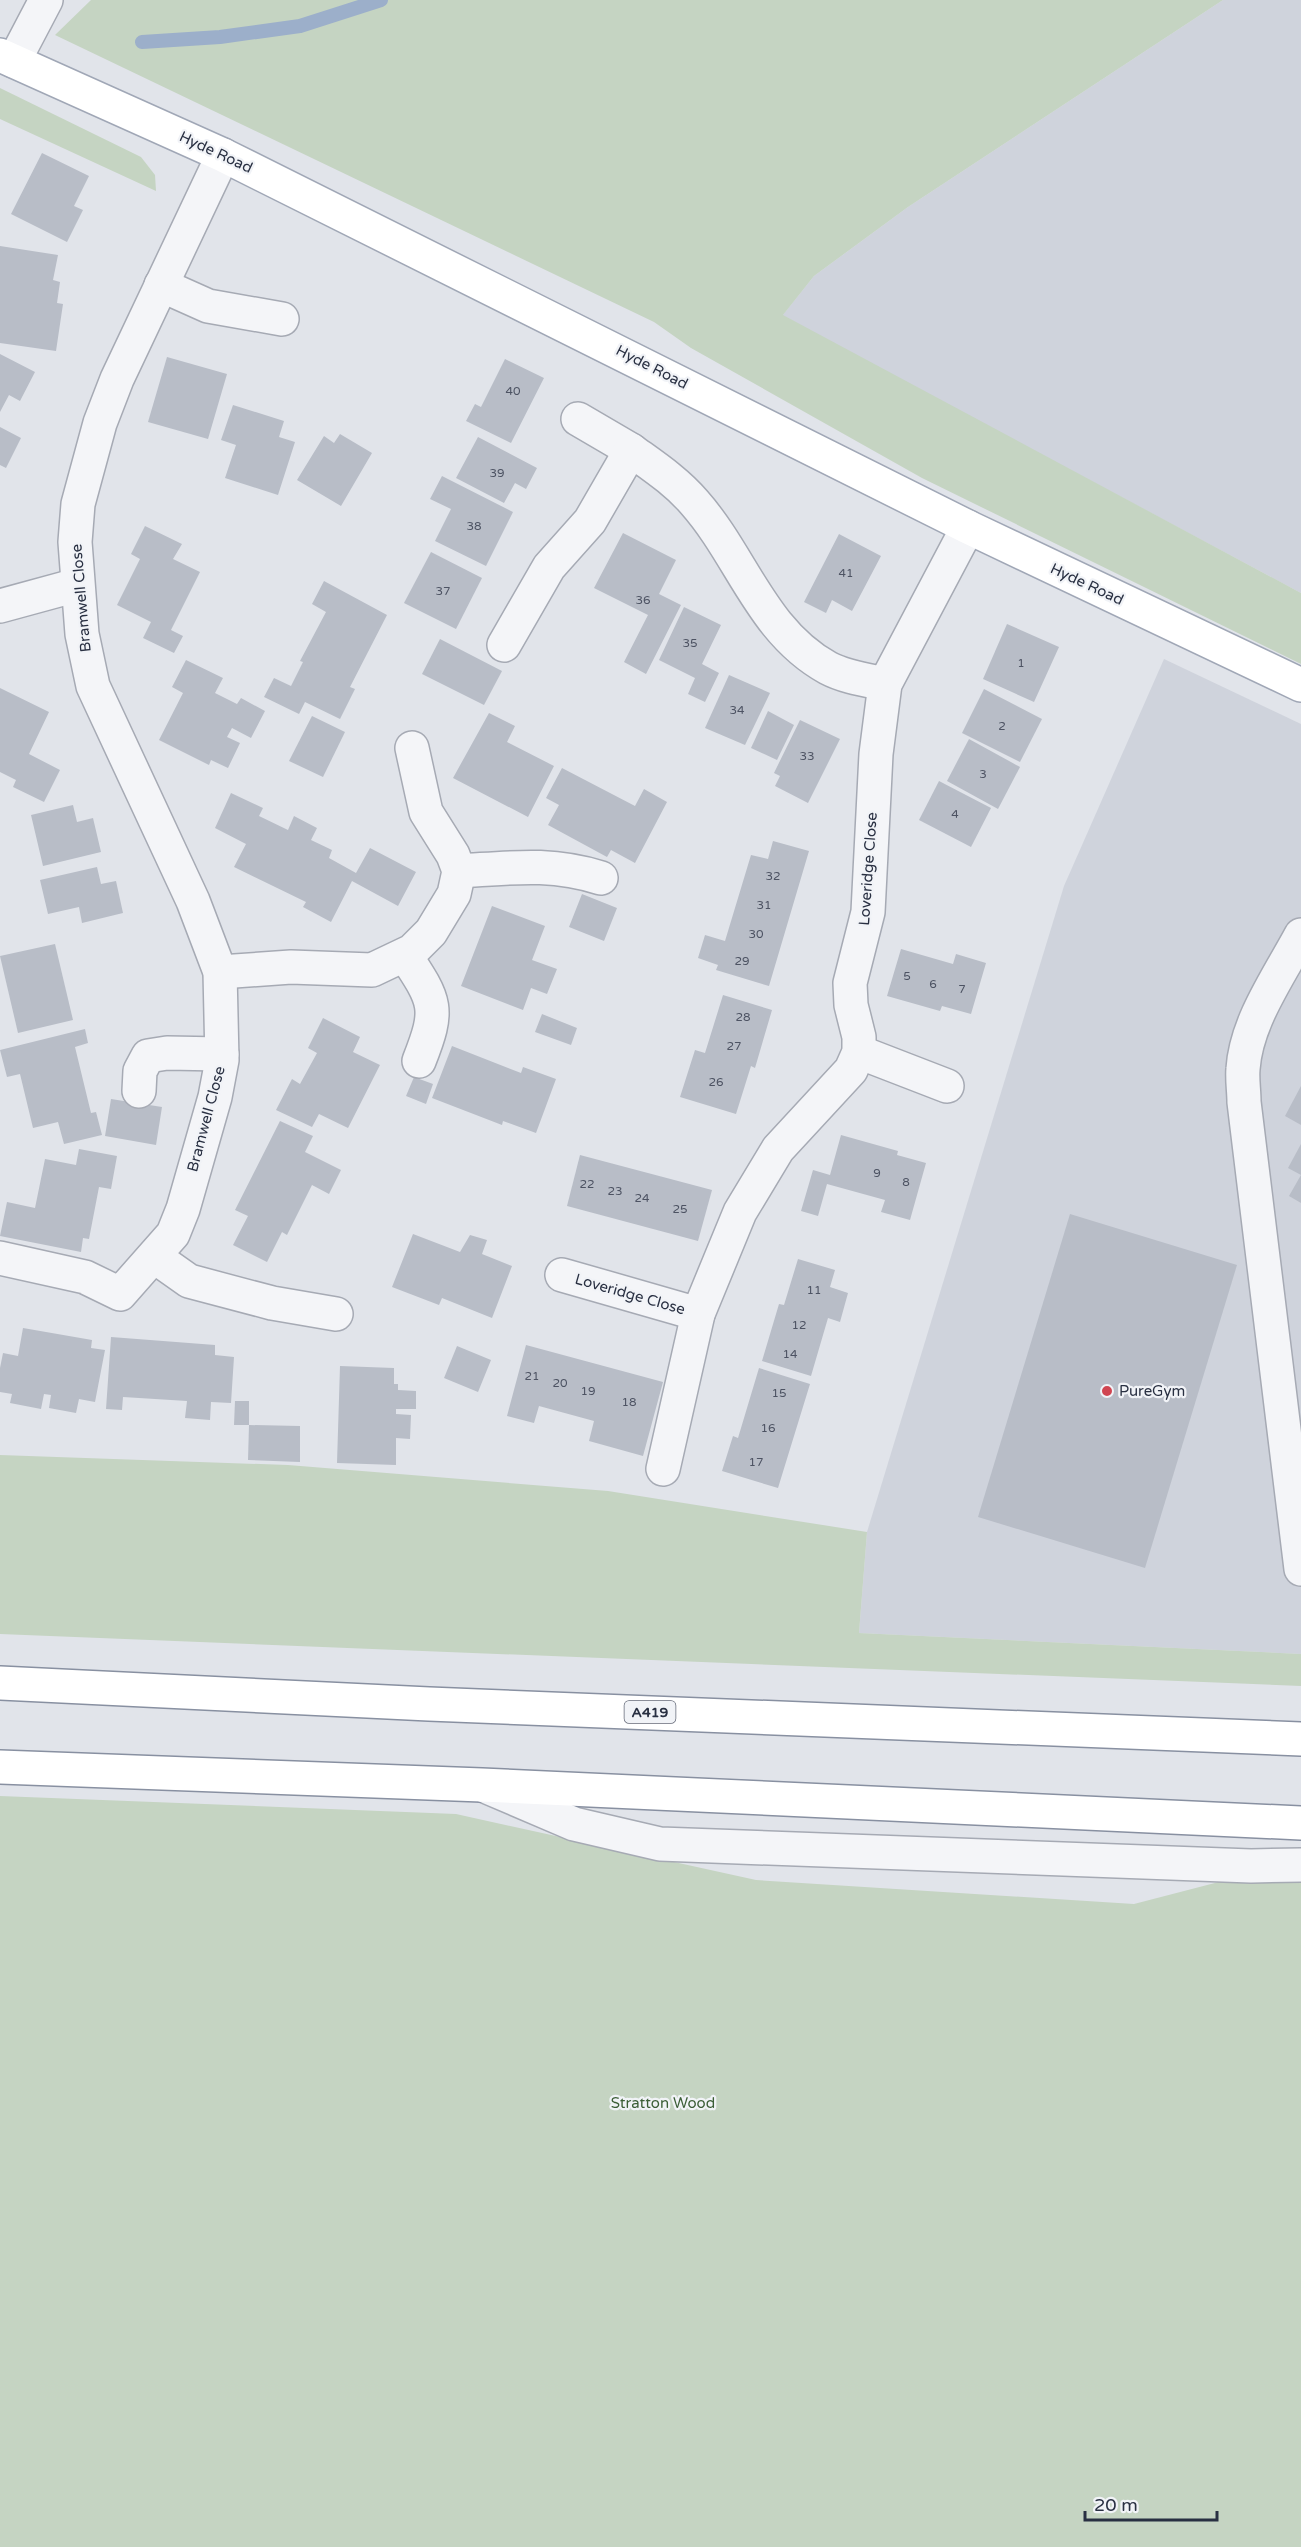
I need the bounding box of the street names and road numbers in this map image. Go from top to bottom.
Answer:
street label: Hyde Road [177,127,255,177]
street label: Hyde Road [613,341,691,393]
street label: Bramwell Close [67,543,95,653]
street label: Hyde Road [1048,559,1126,609]
street label: Loveridge Close [855,812,881,926]
street label: Bramwell Close [183,1064,229,1174]
street label: Loveridge Close [573,1270,687,1318]
road number: A419 [624,1701,676,1723]

